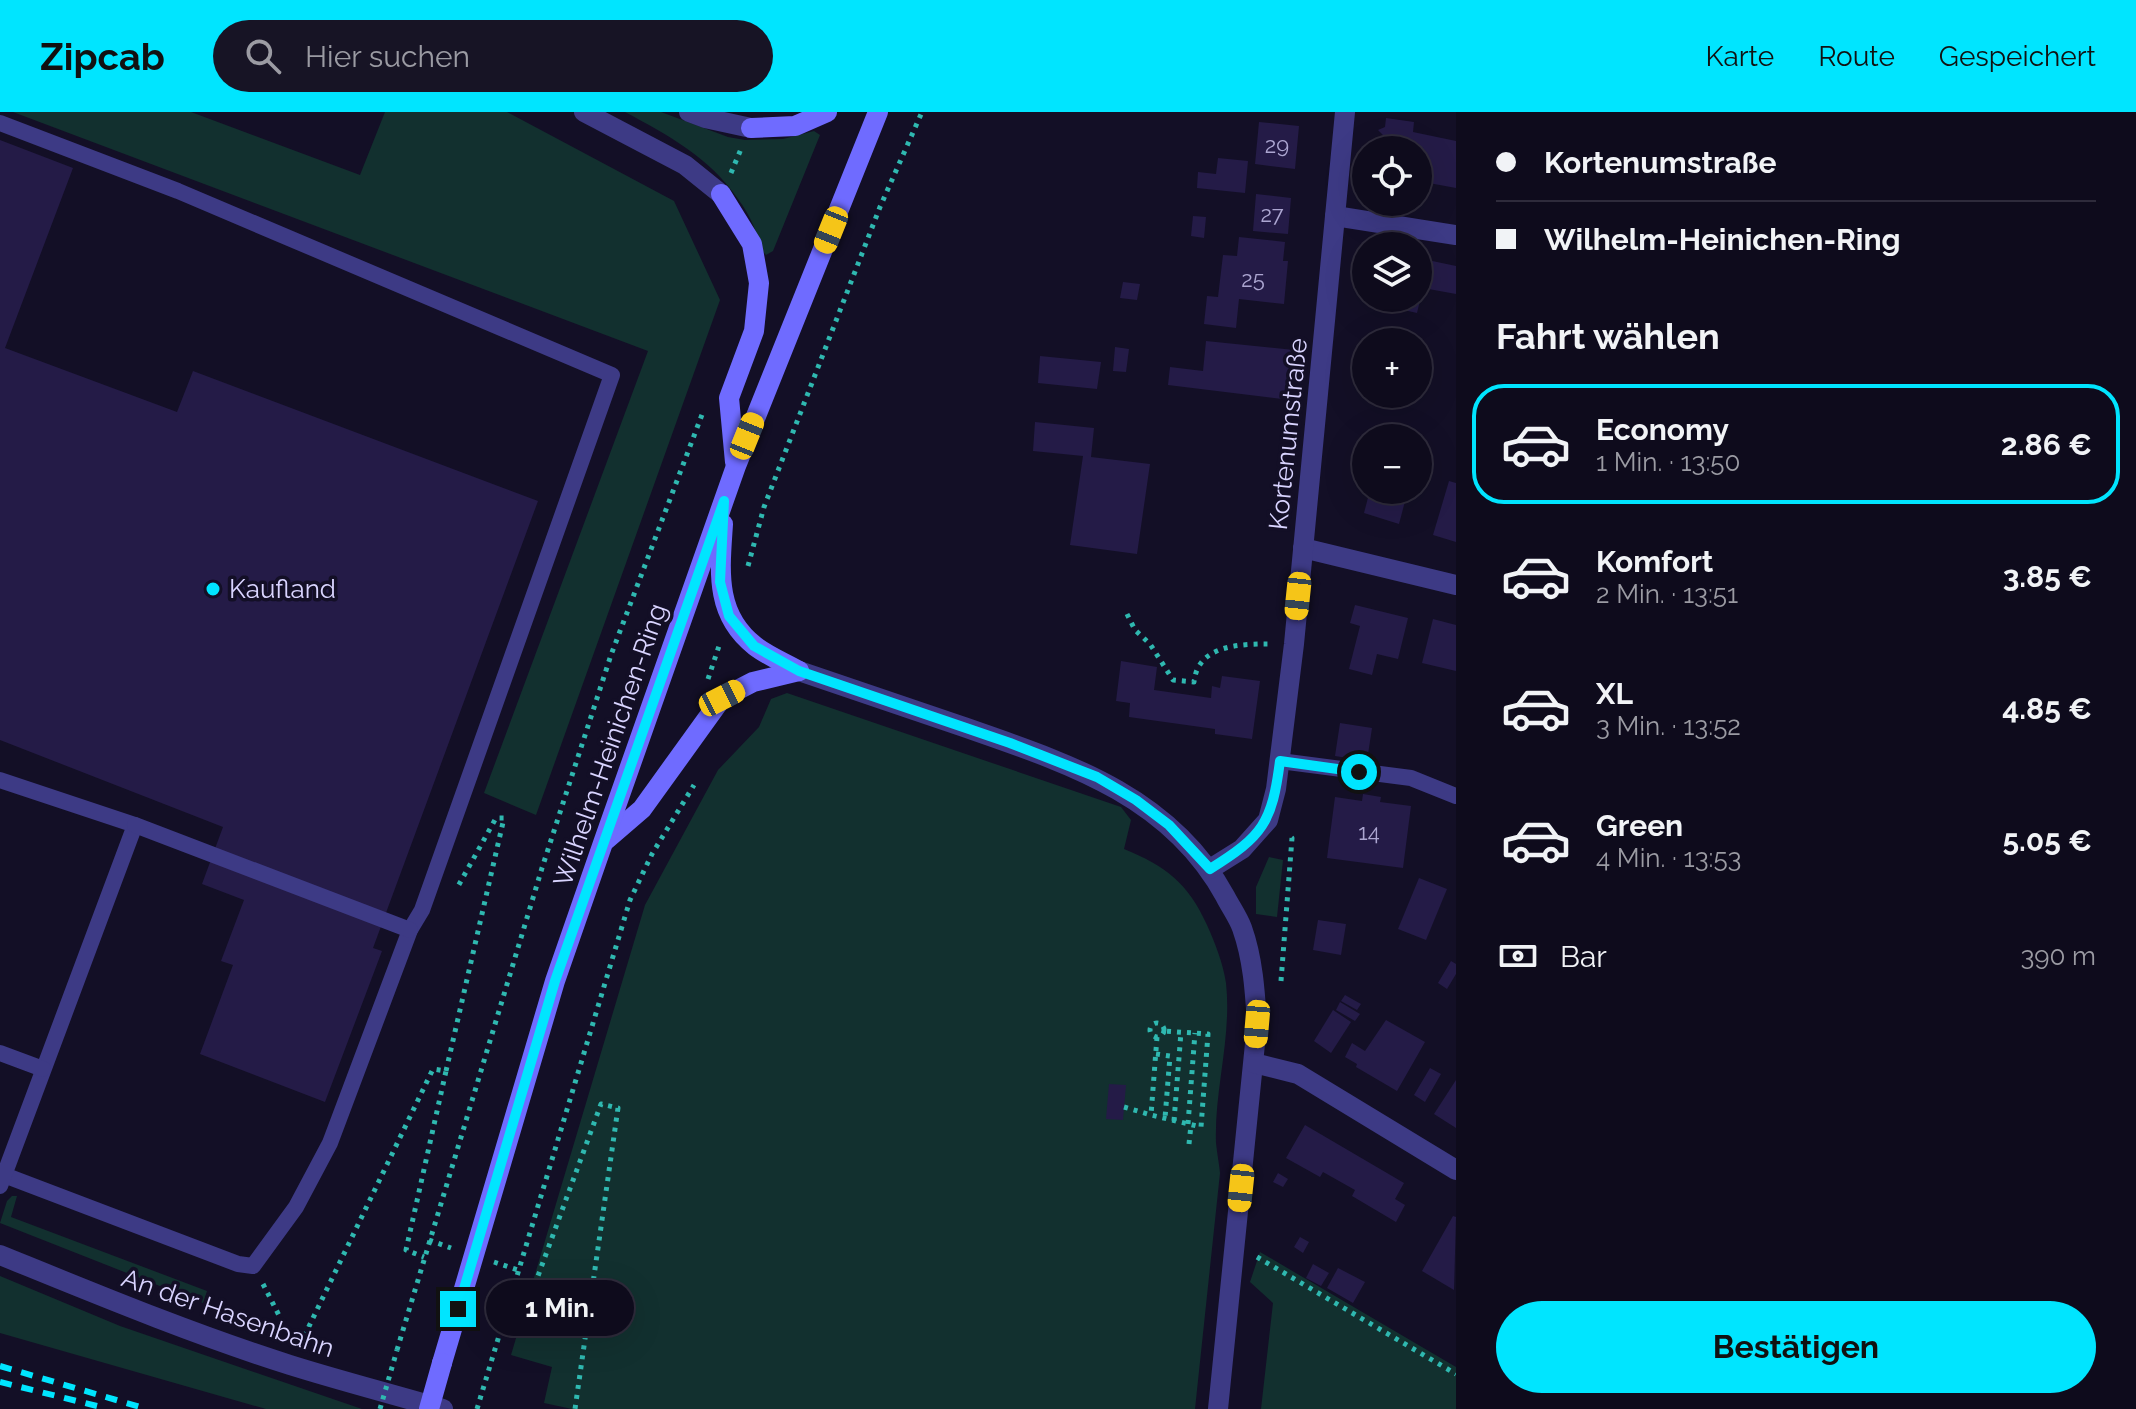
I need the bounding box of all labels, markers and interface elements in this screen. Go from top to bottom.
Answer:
search box [213,20,773,92]
text: Zipcab [40,34,165,79]
icon: search [241,34,285,78]
text: Hier suchen [305,39,470,74]
text: Karte [1705,40,1774,73]
text: Route [1818,40,1895,73]
text: Gespeichert [1939,40,2096,73]
house number: 29 [1265,132,1289,158]
map controls [1352,136,1432,504]
button: locate [1352,136,1432,216]
text: Kortenumstraße [1544,145,1776,180]
house number: 27 [1260,201,1284,227]
car [811,203,851,257]
text: Wilhelm-Heinichen-Ring [1544,222,1901,257]
button: layers [1352,232,1432,312]
house number: 25 [1241,266,1265,292]
text: Fahrt wählen [1496,315,1720,357]
button: + [1352,328,1432,408]
street label: Kortenumstraße [1263,337,1313,531]
icon: car [1500,408,1572,480]
car [727,409,767,463]
text: Economy [1596,412,1729,447]
button: − [1352,424,1432,504]
text: 2.86 € [2001,427,2092,462]
text: 1 Min. · 13:50 [1596,447,1740,477]
icon: car [1500,540,1572,612]
text: Komfort [1596,544,1713,579]
text: 3.85 € [2003,559,2092,594]
car [1284,571,1312,621]
place label: Kaufland [229,574,336,604]
text: 2 Min. · 13:51 [1596,579,1738,609]
marker: Kaufland [204,580,222,598]
street label: Wilhelm-Heinichen-Ring [547,599,673,891]
icon: car [1500,672,1572,744]
car [695,676,749,720]
text: XL [1596,676,1633,711]
text: 4.85 € [2002,691,2092,726]
text: 3 Min. · 13:52 [1596,711,1741,741]
route start [1341,754,1377,790]
icon: car [1500,804,1572,876]
text: Green [1596,808,1683,843]
house number: 14 [1358,819,1380,845]
text: 5.05 € [2002,823,2092,858]
text: 4 Min. · 13:53 [1596,843,1742,873]
icon: cash [1496,934,1540,978]
text: Bar [1560,939,1607,974]
text: 390 m [2020,941,2096,971]
car [1243,999,1271,1049]
car [1227,1163,1255,1213]
street label: An der Hasenbahn [118,1263,338,1363]
callout: 1 Min. [486,1281,634,1337]
route end [440,1291,476,1327]
text: 1 Min. [525,1293,595,1323]
button: Bestätigen [1496,1301,2096,1393]

